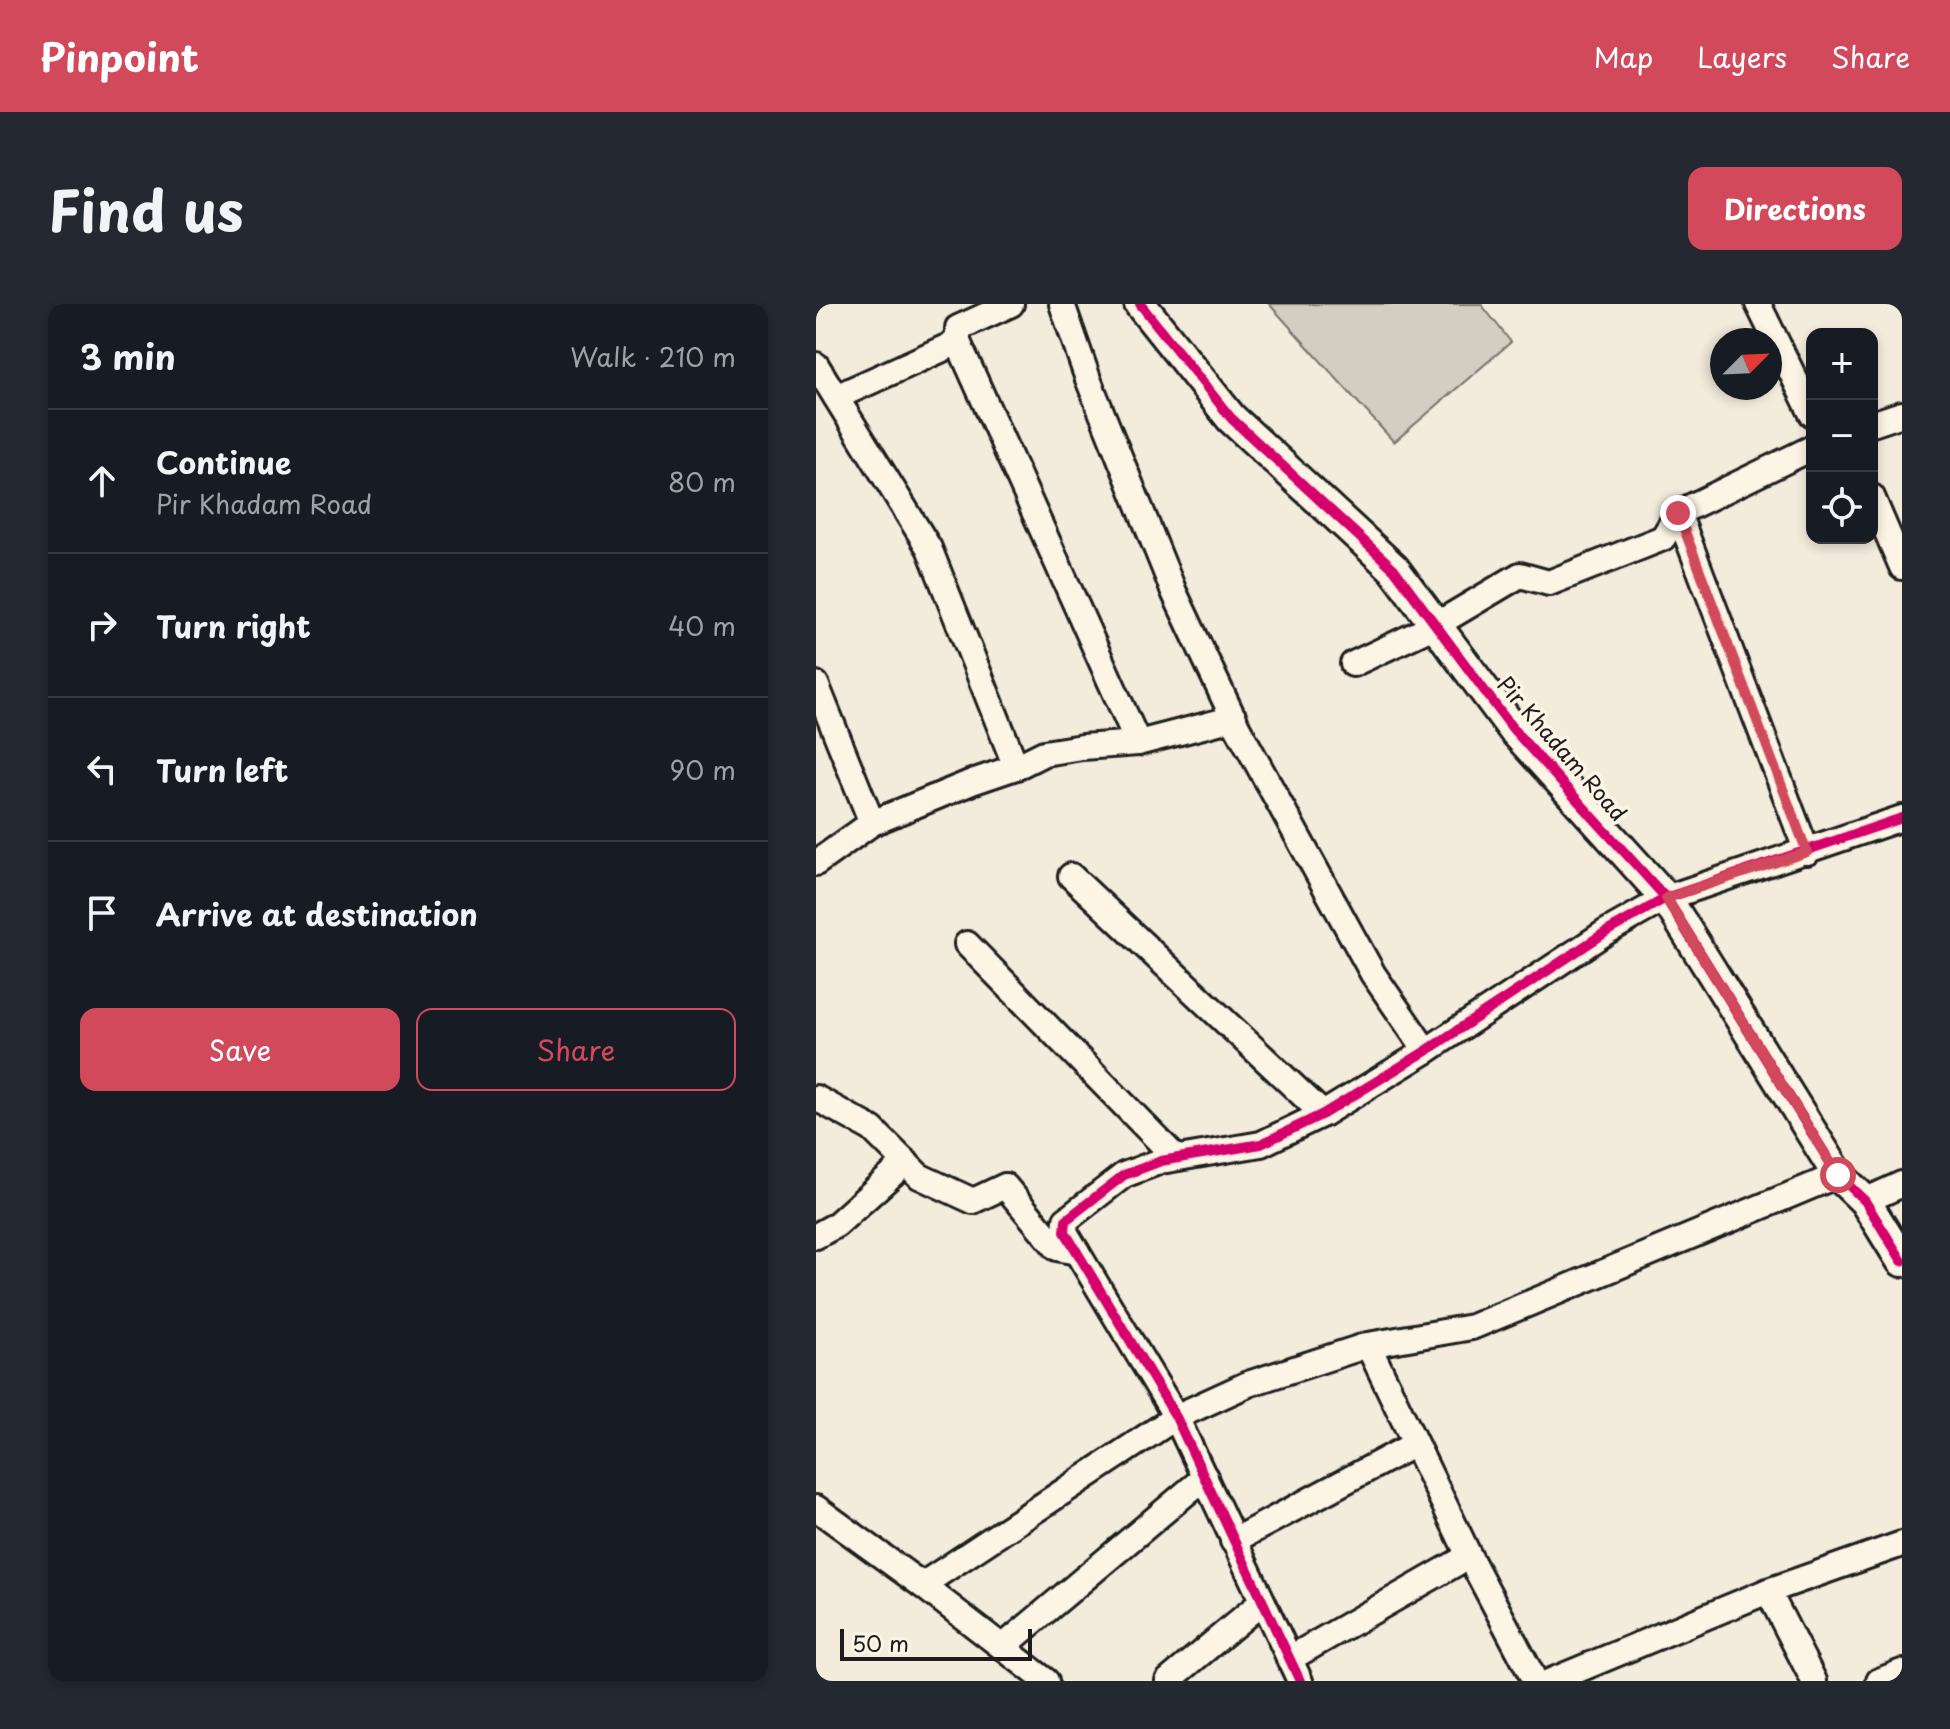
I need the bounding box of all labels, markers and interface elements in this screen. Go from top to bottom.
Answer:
text: Pinpoint [40,28,199,85]
text: Map [1593,35,1653,78]
text: Layers [1697,35,1787,78]
text: Share [1831,35,1910,78]
text: Find us [48,166,244,251]
button: Directions [1688,167,1902,250]
north arrow [1710,328,1782,400]
map controls [1806,328,1878,544]
button: + [1806,328,1878,400]
text: 3 min [80,330,176,382]
text: Walk · 210 m [570,337,736,376]
button: − [1806,400,1878,472]
text: Continue [156,439,291,484]
icon: ahead [80,459,124,503]
text: 80 m [668,462,736,501]
button: locate [1806,472,1878,544]
text: Pir Khadam Road [156,484,372,523]
route end [1660,495,1696,531]
icon: right [80,603,124,647]
text: Turn right [156,603,311,648]
text: 40 m [668,606,736,645]
street label: Pir Khadam Road [1491,668,1636,828]
icon: left [80,747,124,791]
text: Turn left [156,747,288,792]
text: 90 m [669,750,736,789]
icon: arrive [80,891,124,935]
text: Arrive at destination [156,891,478,936]
button: Save [80,1008,400,1091]
button: Share [416,1008,736,1091]
route start [1820,1157,1856,1193]
scale bar [840,1625,1032,1661]
text: 50 m [852,1626,909,1659]

